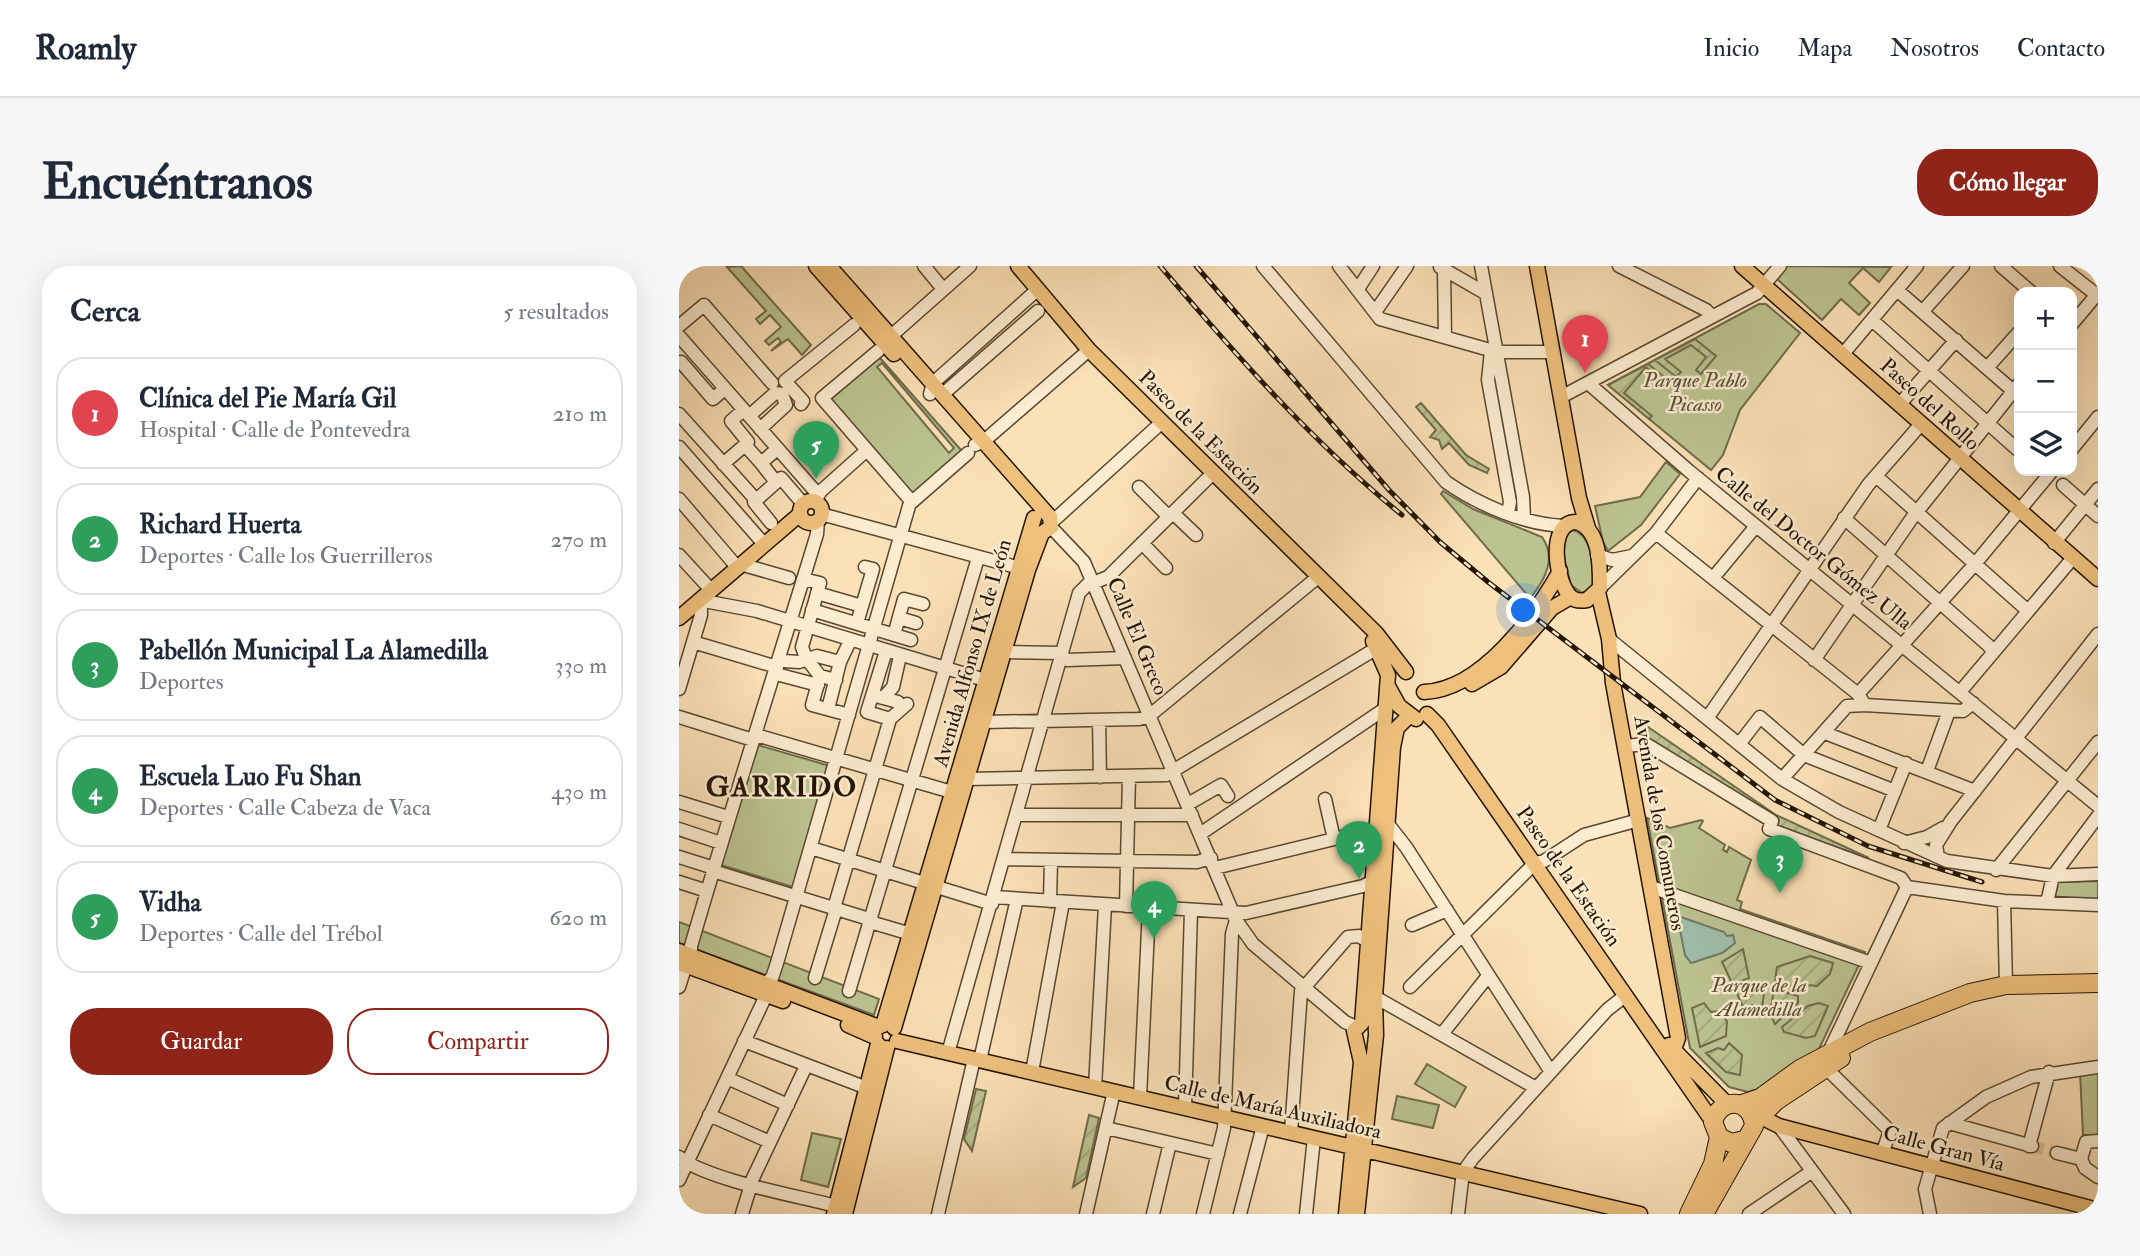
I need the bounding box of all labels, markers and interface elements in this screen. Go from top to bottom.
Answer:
text: Roamly [35,28,136,69]
text: Inicio [1704,33,1759,64]
text: Mapa [1797,33,1852,64]
text: Nosotros [1890,33,1979,64]
text: Contacto [2017,33,2105,64]
button: Cómo llegar [1917,149,2098,216]
text: Encuéntranos [42,152,313,213]
map controls [2014,287,2077,476]
button: + [2014,287,2077,350]
text: Cerca [70,293,140,330]
text: 5 resultados [503,297,609,326]
pin: 1 [1562,315,1608,373]
button: − [2014,350,2077,413]
street label: Paseo del Rollo [1874,352,1985,456]
street label: Paseo de la Estación [1133,364,1269,501]
park label: Parque Pablo Picasso [1642,367,1747,418]
text: Clínica del Pie María Gil [139,383,396,415]
text: 1 [91,399,99,428]
text: 210 m [553,399,607,428]
button: layers [2014,413,2077,476]
text: Hospital · Calle de Pontevedra [139,415,410,444]
pin: 5 [793,421,839,479]
street label: Calle del Doctor Gómez Ulla [1710,461,1918,636]
text: Richard Huerta [139,509,301,541]
text: 2 [89,525,101,554]
text: 270 m [550,525,607,554]
street label: Avenida Alfonso IX de León [927,536,1018,771]
text: Deportes · Calle los Guerrilleros [139,541,433,570]
street label: Calle El Greco [1101,573,1174,699]
your location [1506,593,1540,627]
text: Pabellón Municipal La Alamedilla [139,635,488,667]
text: 3 [91,651,99,680]
text: 330 m [555,651,607,680]
text: Deportes [139,667,224,696]
street label: Avenida de los Comuneros [1627,712,1692,933]
text: Escuela Luo Fu Shan [139,761,361,793]
district label: GARRIDO [706,770,858,805]
text: 4 [89,777,101,806]
text: 430 m [551,777,607,806]
text: Deportes · Calle Cabeza de Vaca [139,793,431,822]
street label: Paseo de la Estación [1510,801,1627,952]
pin: 2 [1336,821,1382,879]
pin: 3 [1757,835,1803,893]
pin: 4 [1131,881,1177,939]
text: Vidha [139,887,201,919]
text: 5 [90,903,100,932]
text: 620 m [549,903,607,932]
text: Deportes · Calle del Trébol [139,919,383,948]
park label: Parque de la Alamedilla [1710,972,1807,1023]
button: Guardar [70,1008,333,1075]
button: Compartir [347,1008,609,1075]
street label: Calle de María Auxiliadora [1162,1069,1385,1146]
street label: Calle Gran Vía [1880,1119,2008,1178]

